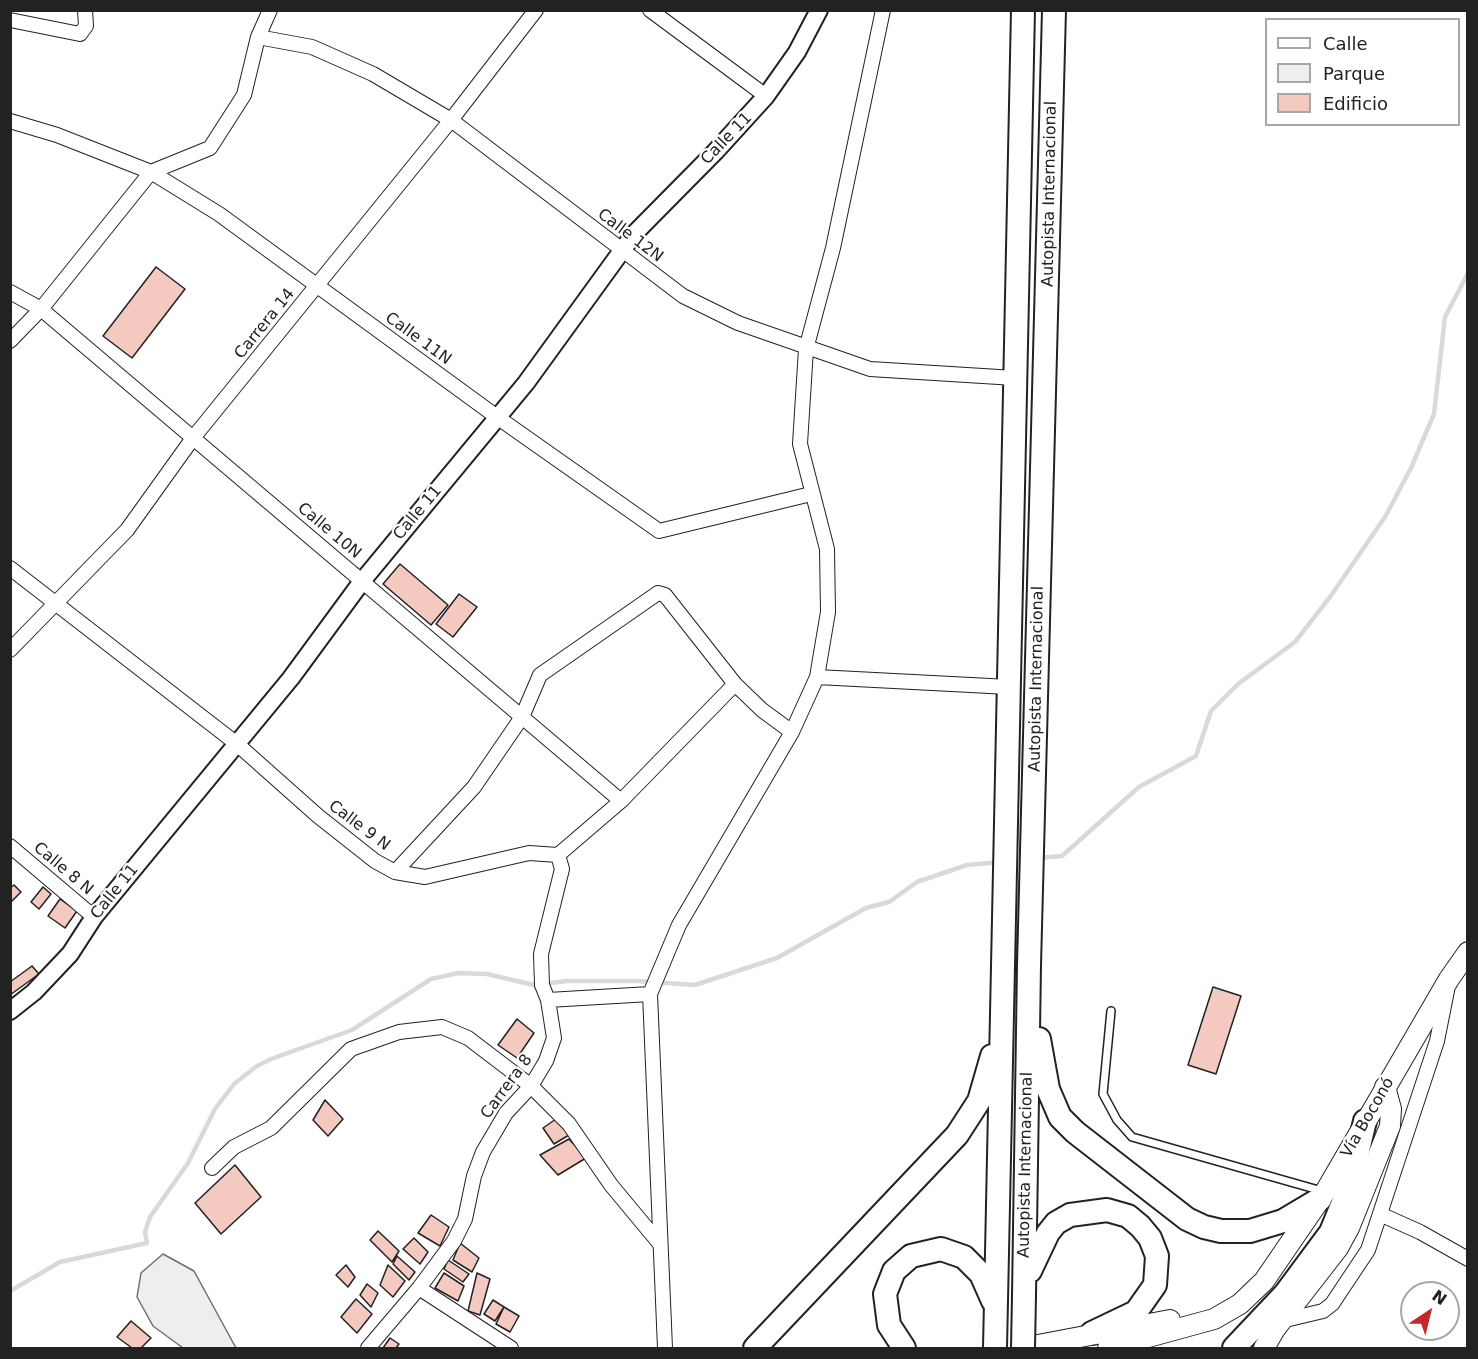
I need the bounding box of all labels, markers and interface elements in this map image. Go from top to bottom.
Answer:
legend [1265,18,1460,126]
text: Calle [1323,33,1368,54]
text: Parque [1323,63,1385,84]
text: Edificio [1323,93,1388,114]
street label: Autopista Internacional [1039,101,1061,287]
street label: Calle 11 [697,109,757,169]
street label: Calle 12N [593,205,667,267]
street label: Carrera 14 [231,285,299,363]
street label: Calle 11N [381,309,455,369]
street label: Calle 11 [390,482,446,544]
street label: Calle 10N [293,499,365,563]
street label: Autopista Internacional [1026,586,1048,772]
street label: Calle 9 N [324,797,394,855]
street label: Calle 8 N [29,838,97,900]
street label: Calle 11 [87,861,143,923]
street label: Carrera 8 [477,1051,537,1123]
street label: Autopista Internacional [1015,1072,1037,1258]
street label: Vía Boconó [1337,1074,1399,1162]
north arrow [1400,1281,1460,1341]
text: N [1429,1286,1450,1309]

